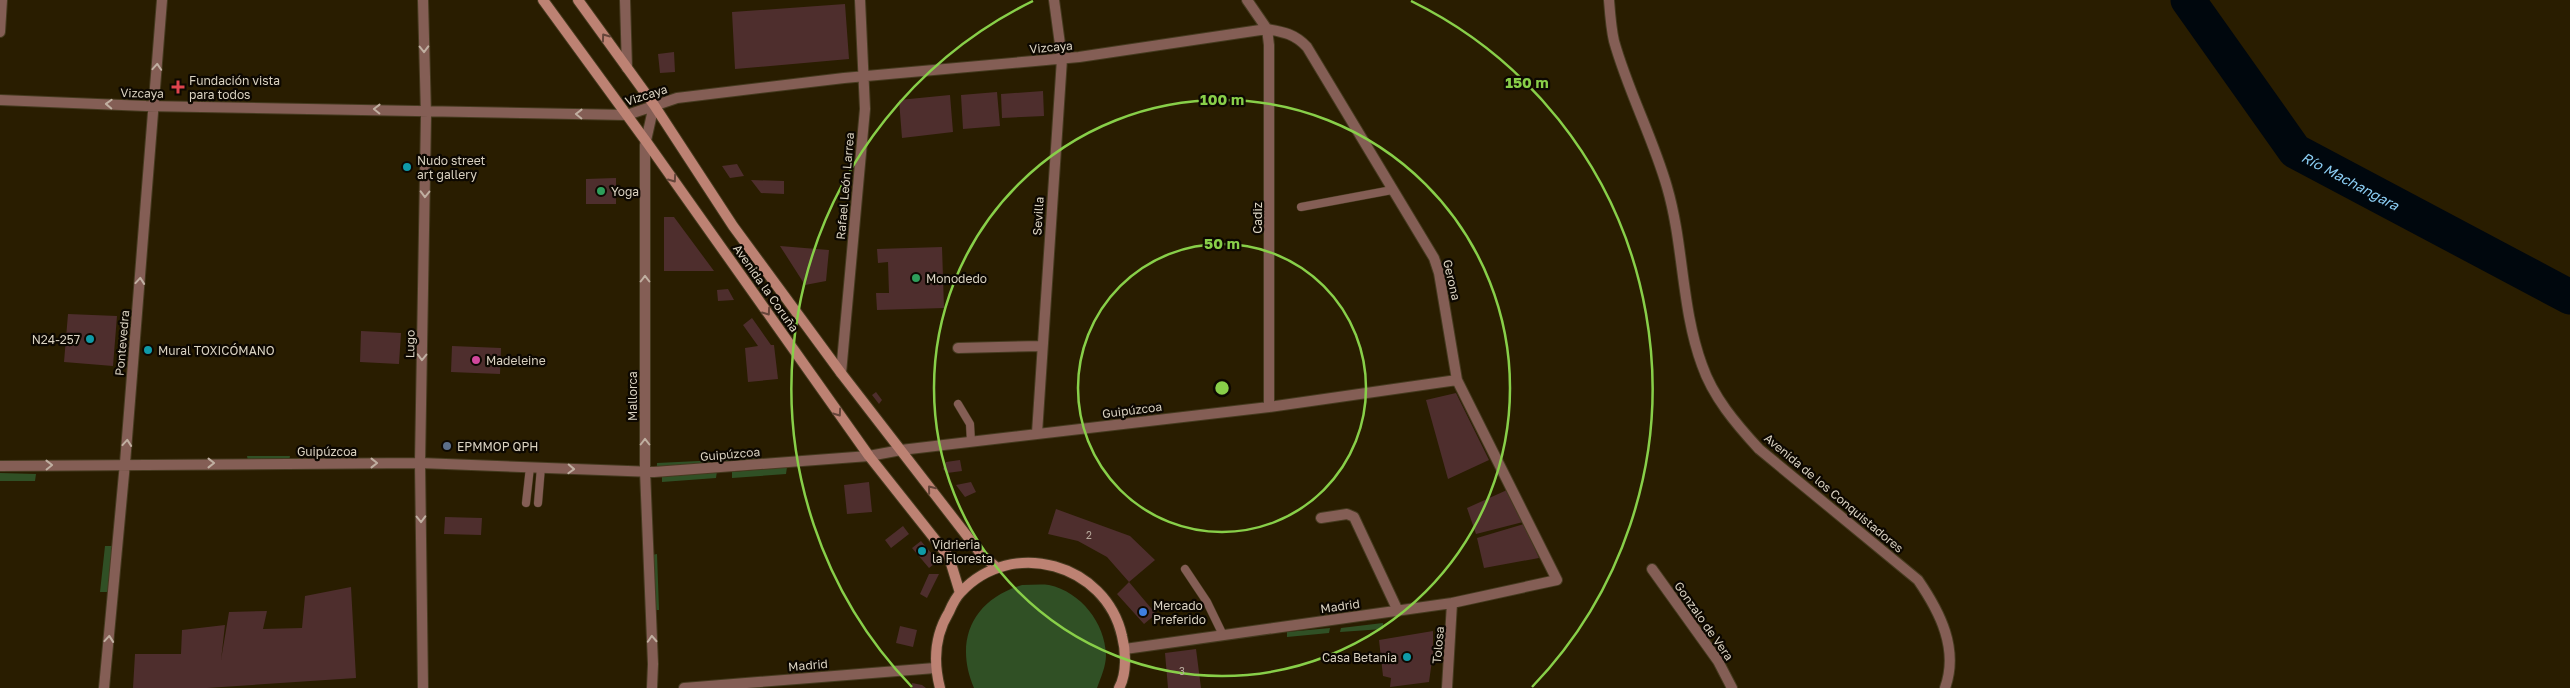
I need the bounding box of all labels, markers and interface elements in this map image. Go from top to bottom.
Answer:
one-way arrow [602,34,610,43]
street label: Vizcaya [1029,38,1073,56]
one-way arrow [419,45,429,53]
one-way arrow [151,62,162,70]
place label: Fundación vista para todos [189,73,280,102]
text: 150 m [1505,73,1549,91]
marker: Fundación vista para todos [171,80,185,94]
street label: Vizcaya [623,81,669,109]
street label: Vizcaya [120,85,164,101]
text: 100 m [1200,90,1244,108]
one-way arrow [105,99,113,110]
one-way arrow [372,104,380,114]
one-way arrow [574,109,582,120]
street label: Rafael León Larrea [833,132,857,240]
water label: Río Machangara [2299,148,2403,214]
place label: Nudo street art gallery [417,153,486,182]
marker: Nudo street art gallery [401,161,413,173]
one-way arrow [667,173,676,183]
place label: Yoga [611,184,639,199]
marker: Yoga [595,185,607,197]
one-way arrow [420,190,430,198]
street label: Sevilla [1029,196,1047,236]
street label: Cadiz [1250,202,1265,234]
text: 50 m [1204,234,1240,252]
street label: Avenida la Coruña [730,241,802,335]
street label: Gerona [1440,258,1464,302]
place label: Monodedo [926,271,987,286]
marker: Monodedo [910,272,922,284]
one-way arrow [640,275,650,283]
one-way arrow [134,277,145,285]
one-way arrow [761,306,770,316]
street label: Pontevedra [112,310,132,376]
street label: Lugo [402,330,418,358]
place label: N24-257 [32,332,80,347]
marker: N24-257 [84,333,96,345]
place label: Mural TOXICÓMANO [158,343,275,358]
marker: Mural TOXICÓMANO [142,344,154,356]
one-way arrow [417,353,427,361]
place label: Madeleine [486,353,546,368]
marker: Madeleine [470,354,482,366]
street label: Mallorca [625,371,640,421]
centre of rings [1213,379,1231,397]
street label: Guipúzcoa [1101,399,1163,421]
one-way arrow [832,407,841,417]
street label: Avenida de los Conquistadores [1761,430,1907,556]
one-way arrow [640,438,650,446]
one-way arrow [121,439,132,447]
place label: EPMMOP QPH [457,439,538,454]
marker: EPMMOP QPH [441,440,453,452]
street label: Guipúzcoa [297,444,357,459]
street label: Guipúzcoa [699,444,761,464]
one-way arrow [208,458,215,468]
one-way arrow [370,458,378,468]
one-way arrow [45,460,53,470]
one-way arrow [567,463,575,474]
one-way arrow [928,486,936,495]
one-way arrow [416,516,426,523]
house number: 2 [1086,529,1092,541]
place label: Vidrieria la Floresta [932,537,993,566]
marker: Vidrieria la Floresta [916,545,928,557]
street label: Gonzalo de Vera [1671,579,1737,663]
street label: Madrid [1319,596,1361,616]
place label: Mercado Preferido [1153,598,1206,627]
marker: Mercado Preferido [1137,606,1149,618]
street label: Tolosa [1429,626,1447,664]
one-way arrow [103,635,114,643]
one-way arrow [647,635,657,643]
place label: Casa Betania [1322,650,1397,665]
marker: Casa Betania [1401,651,1413,663]
street label: Madrid [788,656,828,674]
house number: 3 [1179,665,1185,677]

